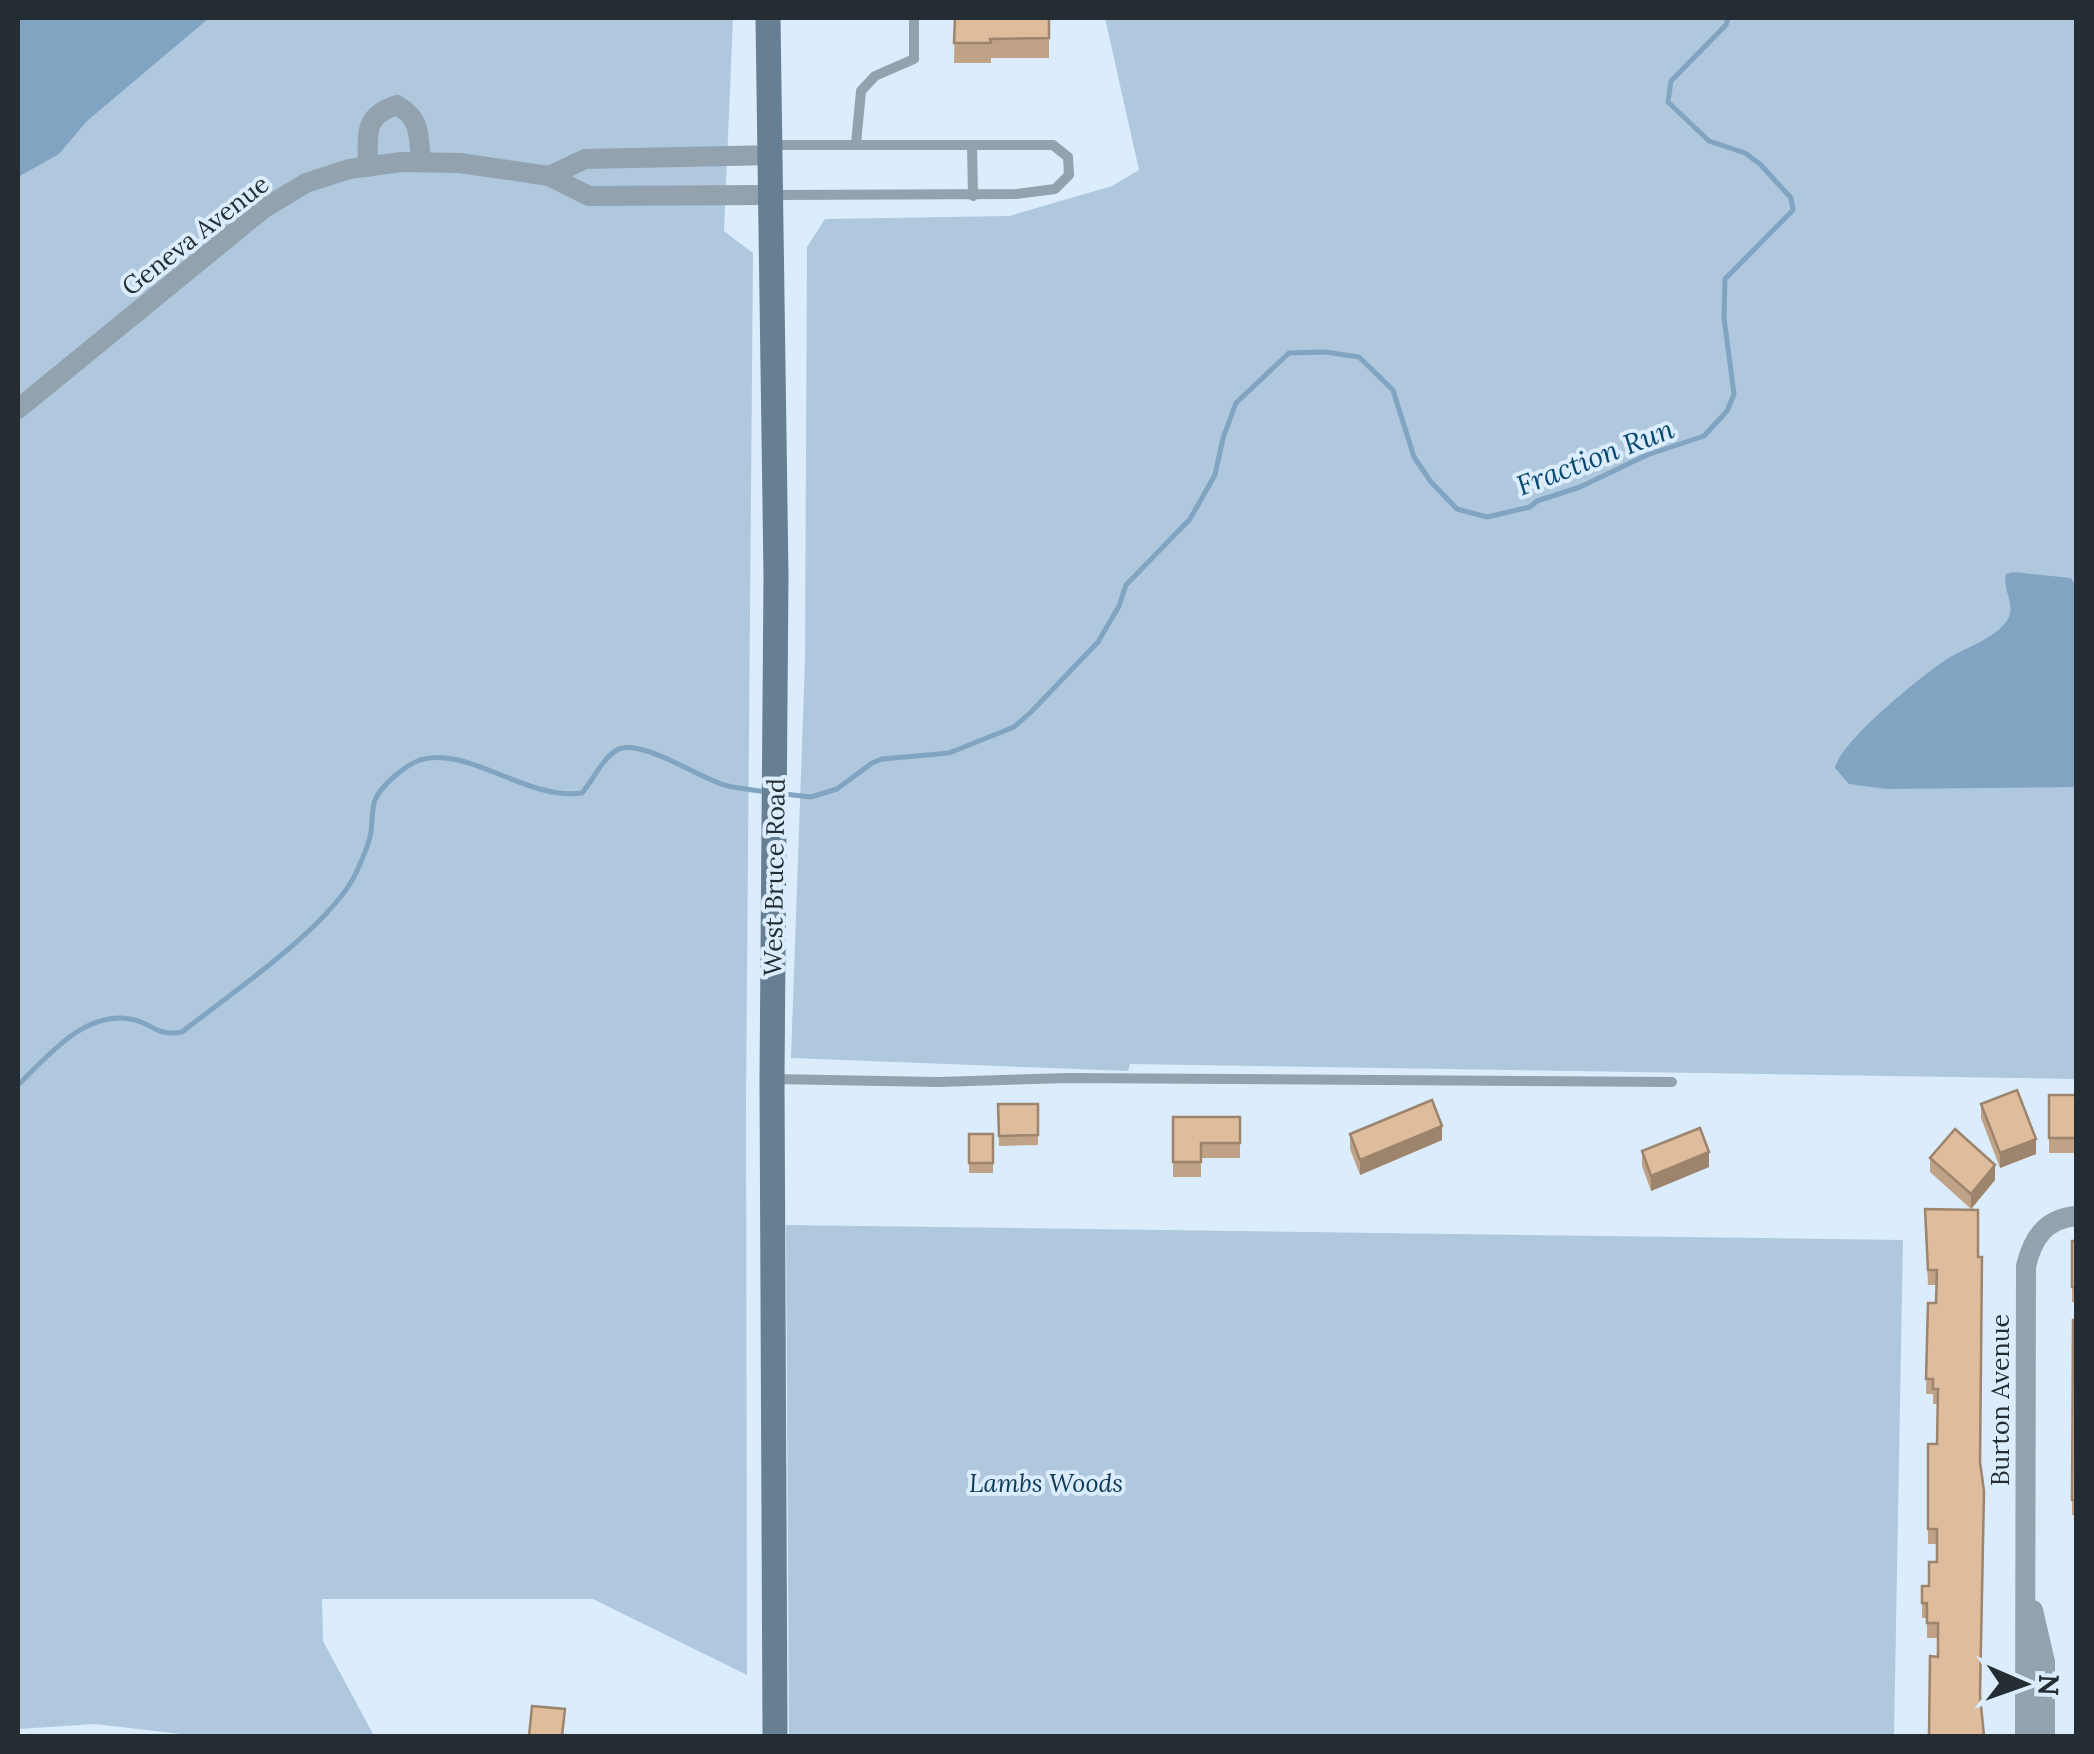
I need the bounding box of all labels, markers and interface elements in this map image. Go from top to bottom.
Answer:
street label: Geneva Avenue [115,168,275,302]
water label: Fraction Run [1511,410,1679,504]
street label: West Bruce Road [756,778,792,976]
street label: Burton Avenue [1984,1314,2016,1486]
park label: Lambs Woods [969,1467,1123,1499]
north arrow [1974,1634,2074,1734]
text: N [2031,1673,2067,1696]

